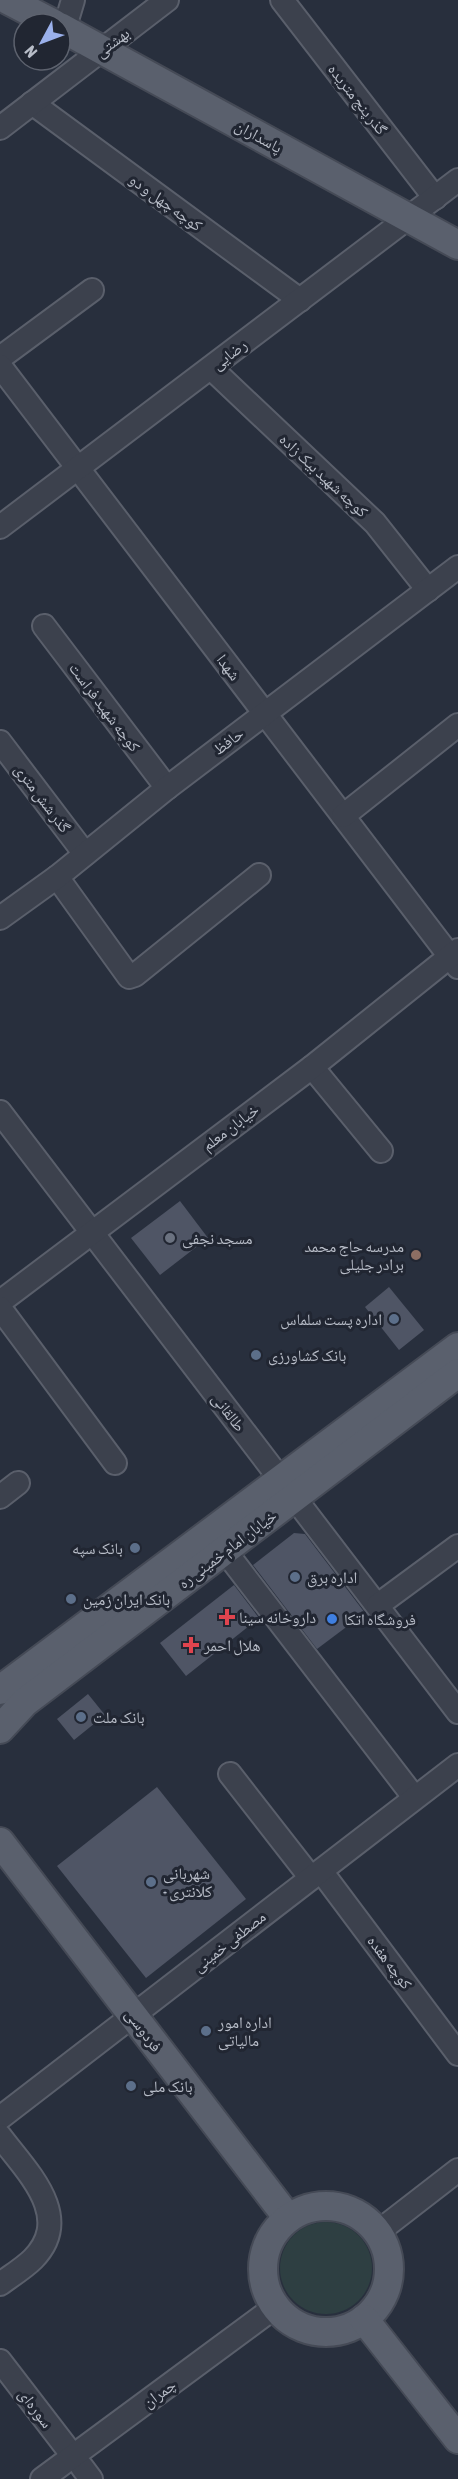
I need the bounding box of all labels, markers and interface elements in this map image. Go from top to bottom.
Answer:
north arrow [12,12,72,72]
street label: بهشتی [91,23,134,62]
text: N [21,42,41,61]
street label: گذر پنج متریده [323,60,391,139]
street label: پاسداران [231,116,286,158]
street label: کوچه چهل و دو [125,170,206,236]
street label: رضایی [208,335,251,375]
street label: کوچه شهید بیک زاده [276,430,372,521]
street label: شهدا [213,650,245,684]
street label: کوچه شهید فراست [65,659,144,756]
street label: حافظ [209,724,247,758]
street label: گذر شش متری [10,760,75,837]
street label: خیابان معلم [198,1100,263,1156]
place label: مسجد نجفی [182,1229,253,1249]
marker: مسجد نجفی [163,1231,177,1245]
place label: مدرسه حاج محمد برادر جلیلی [304,1237,404,1275]
marker: مدرسه حاج محمد برادر جلیلی [409,1248,423,1262]
place label: اداره پست سلماس [280,1310,382,1330]
marker: اداره پست سلماس [387,1312,401,1326]
place label: بانک کشاورزی [268,1346,346,1366]
marker: بانک کشاورزی [249,1348,263,1362]
street label: طالقانی [207,1389,249,1436]
street label: خیابان امام خمینی ره [174,1506,281,1593]
place label: بانک سپه [72,1539,123,1558]
marker: بانک سپه [128,1541,142,1555]
place label: اداره برق [307,1568,357,1588]
marker: اداره برق [288,1570,302,1584]
place label: بانک ایران زمین [83,1590,170,1610]
marker: بانک ایران زمین [64,1592,78,1606]
place label: داروخانه سینا [239,1608,316,1627]
marker: داروخانه سینا [220,1610,234,1624]
place label: فروشگاه اتکا [344,1610,416,1629]
marker: فروشگاه اتکا [325,1612,339,1626]
marker: هلال احمر [182,1636,200,1654]
place label: هلال احمر [203,1636,261,1656]
place label: بانک ملت [93,1708,145,1726]
marker: بانک ملت [74,1710,88,1724]
place label: شهربانی - کلانتری [163,1864,212,1902]
marker: شهربانی - کلانتری [144,1875,158,1889]
street label: مصطفی خمینی [189,1907,270,1977]
street label: کوچه هفده [363,1932,416,1993]
street label: فردوسی [121,2005,166,2056]
place label: اداره امور مالیاتی [217,2013,272,2051]
marker: اداره امور مالیاتی [199,2024,213,2038]
place label: بانک ملی [143,2077,193,2097]
marker: بانک ملی [124,2079,138,2093]
street label: چمران [139,2375,180,2413]
street label: سوره‌ای [14,2385,57,2432]

